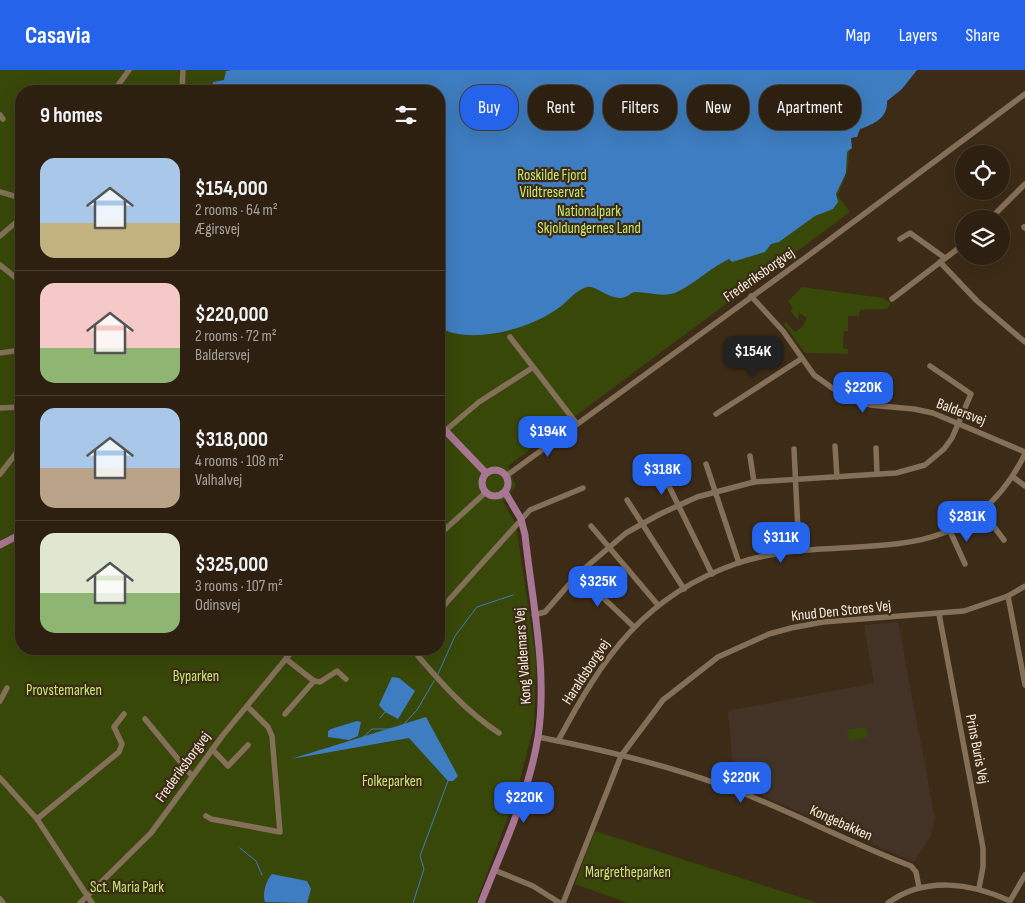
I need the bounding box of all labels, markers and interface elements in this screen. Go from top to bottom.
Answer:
text: Casavia [25,21,91,50]
text: Map [846,25,871,46]
text: Layers [899,25,938,46]
text: Share [966,25,1000,46]
chip: Buy [460,85,518,130]
chip: Rent [528,85,593,130]
chip: Filters [603,85,677,130]
chip: New [687,85,749,130]
chip: Apartment [759,85,861,130]
icon: filters [392,101,420,129]
text: 9 homes [40,103,103,128]
map controls [955,145,1010,265]
button: locate [955,145,1010,200]
park label: Roskilde Fjord Vildtreservat [517,166,587,202]
text: $154,000 [195,176,268,201]
icon: home [80,178,140,238]
text: 2 rooms · 64 m² [195,201,278,220]
park label: Nationalpark Skjoldungernes Land [537,202,641,238]
button: layers [955,210,1010,265]
text: Ægirsvej [195,220,240,239]
street label: Frederiksborgvej [720,243,799,306]
text: $220,000 [195,302,268,327]
icon: home [80,303,140,363]
text: 2 rooms · 72 m² [195,327,277,346]
pin: $154K [718,336,788,378]
text: $154K [735,342,771,361]
text: Baldersvej [195,346,250,365]
pin: $220K [828,372,898,414]
text: $220K [844,378,882,397]
street label: Baldersvej [934,394,989,430]
pin: $194K [513,416,583,458]
text: $194K [529,422,567,441]
text: $318,000 [195,427,268,452]
icon: home [80,428,140,488]
text: 4 rooms · 108 m² [195,452,284,471]
pin: $318K [627,454,697,496]
text: $318K [643,460,681,479]
text: Valhalvej [195,471,242,490]
pin: $281K [932,500,1002,543]
text: $281K [948,507,986,526]
pin: $311K [746,522,816,564]
text: $311K [763,528,799,547]
text: $325,000 [195,552,268,577]
icon: home [80,553,140,613]
pin: $325K [563,566,633,608]
text: $325K [579,572,617,591]
text: 3 rooms · 107 m² [195,577,283,596]
text: Odinsvej [195,596,240,615]
street label: Knud Den Stores Vej [790,596,892,626]
street label: Kong Valdemars Vej [510,607,536,705]
street label: Haraldsborgvej [558,635,614,708]
park label: Byparken [173,667,219,686]
park label: Provstemarken [26,681,102,700]
street label: Prins Buris Vej [961,713,993,786]
street label: Frederiksborgvej [151,728,215,806]
pin: $220K [706,762,776,804]
text: $220K [722,768,760,787]
park label: Folkeparken [362,772,422,791]
pin: $220K [489,782,559,824]
text: $220K [505,788,543,807]
street label: Kongebakken [807,801,875,845]
park label: Margretheparken [585,863,671,882]
park label: Sct. Maria Park [90,878,164,897]

